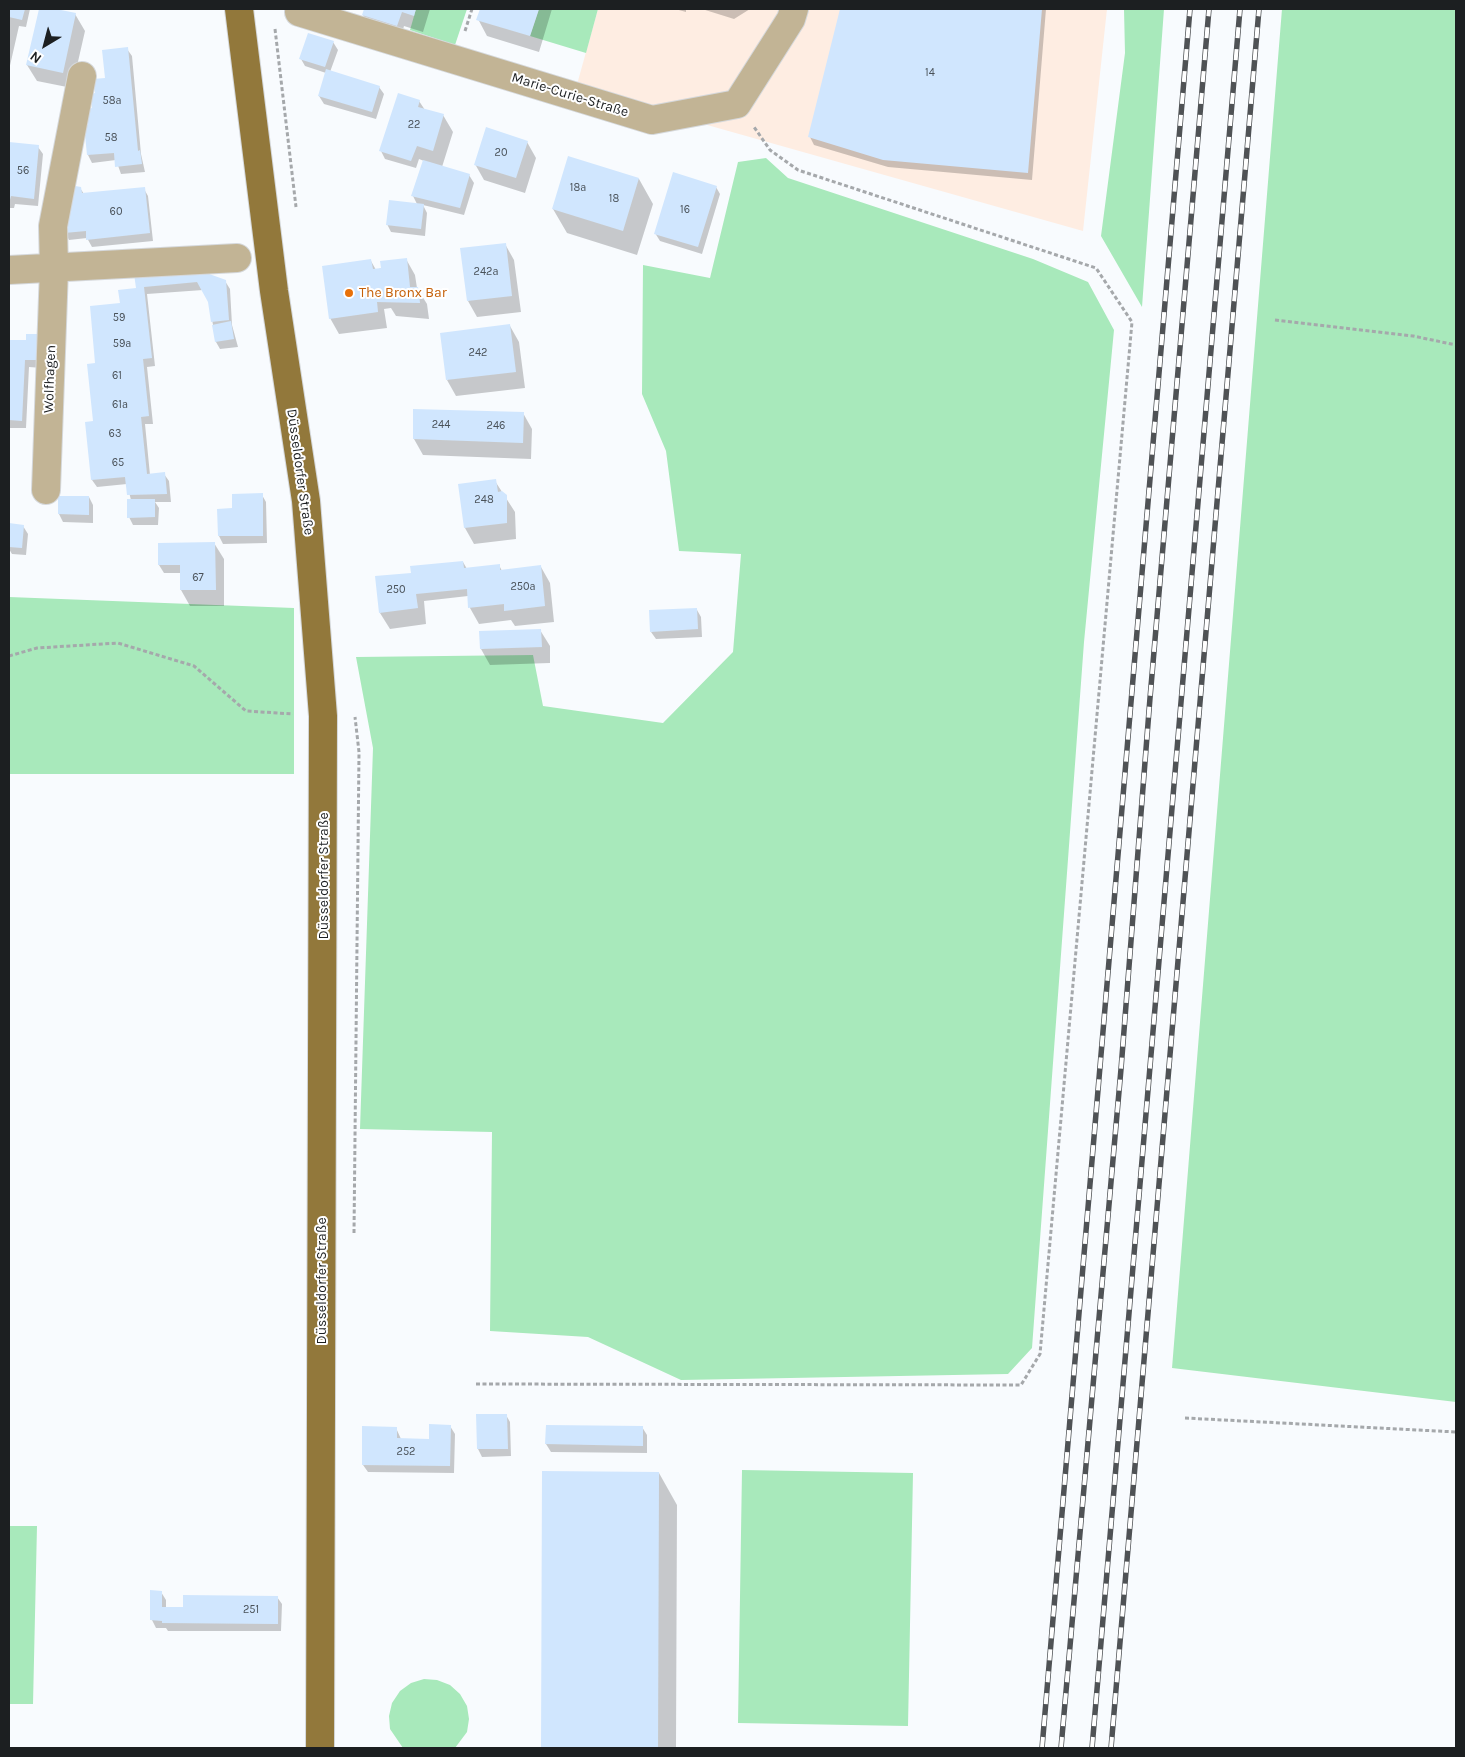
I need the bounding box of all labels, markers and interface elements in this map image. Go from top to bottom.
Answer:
north arrow [20,20,70,70]
text: N [27,48,45,67]
house number: 14 [925,66,935,80]
street label: Marie-Curie-Straße [509,69,631,121]
house number: 58a [102,94,122,108]
house number: 22 [408,118,420,132]
house number: 58 [105,131,117,145]
house number: 20 [495,146,507,160]
house number: 56 [17,164,29,178]
house number: 18a [570,181,586,195]
house number: 18 [609,192,619,206]
house number: 16 [680,203,690,217]
house number: 60 [110,205,122,219]
house number: 242a [474,265,498,279]
place label: The Bronx Bar [359,285,447,301]
marker: The Bronx Bar [343,287,355,299]
house number: 59 [113,311,125,325]
house number: 59a [113,337,131,351]
street label: Wolfhagen [40,345,60,413]
house number: 242 [469,346,487,360]
house number: 61 [112,369,122,383]
house number: 61a [112,398,128,412]
street label: Düsseldorfer Straße [283,408,317,536]
house number: 244 [432,418,450,432]
house number: 246 [487,419,505,433]
house number: 63 [109,427,121,441]
house number: 65 [112,456,124,470]
house number: 248 [474,493,494,507]
house number: 67 [192,571,204,585]
house number: 250a [510,580,536,594]
house number: 250 [386,583,406,597]
street label: Düsseldorfer Straße [316,812,332,940]
street label: Düsseldorfer Straße [314,1217,330,1345]
house number: 252 [397,1445,415,1459]
house number: 251 [243,1603,259,1617]

